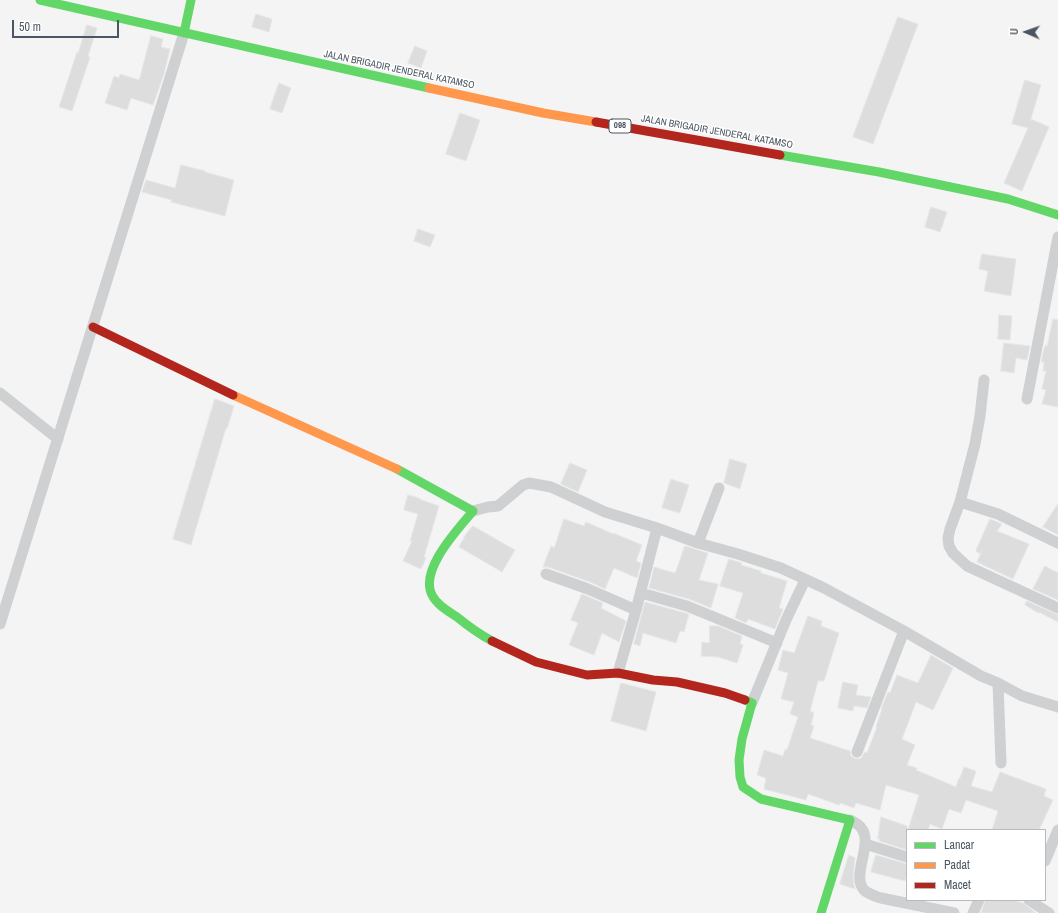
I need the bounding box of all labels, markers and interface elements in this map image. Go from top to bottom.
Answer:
scale bar [14,12,121,38]
north arrow [1006,12,1046,52]
text: 50 m [19,19,41,35]
text: U [1007,28,1021,35]
street label: JALAN BRIGADIR JENDERAL KATAMSO [323,48,475,92]
street label: JALAN BRIGADIR JENDERAL KATAMSO [640,113,794,151]
road number: 098 [609,119,631,133]
legend [906,829,1046,901]
text: Lancar [944,837,974,853]
text: Padat [944,857,970,873]
text: Macet [944,877,971,893]

